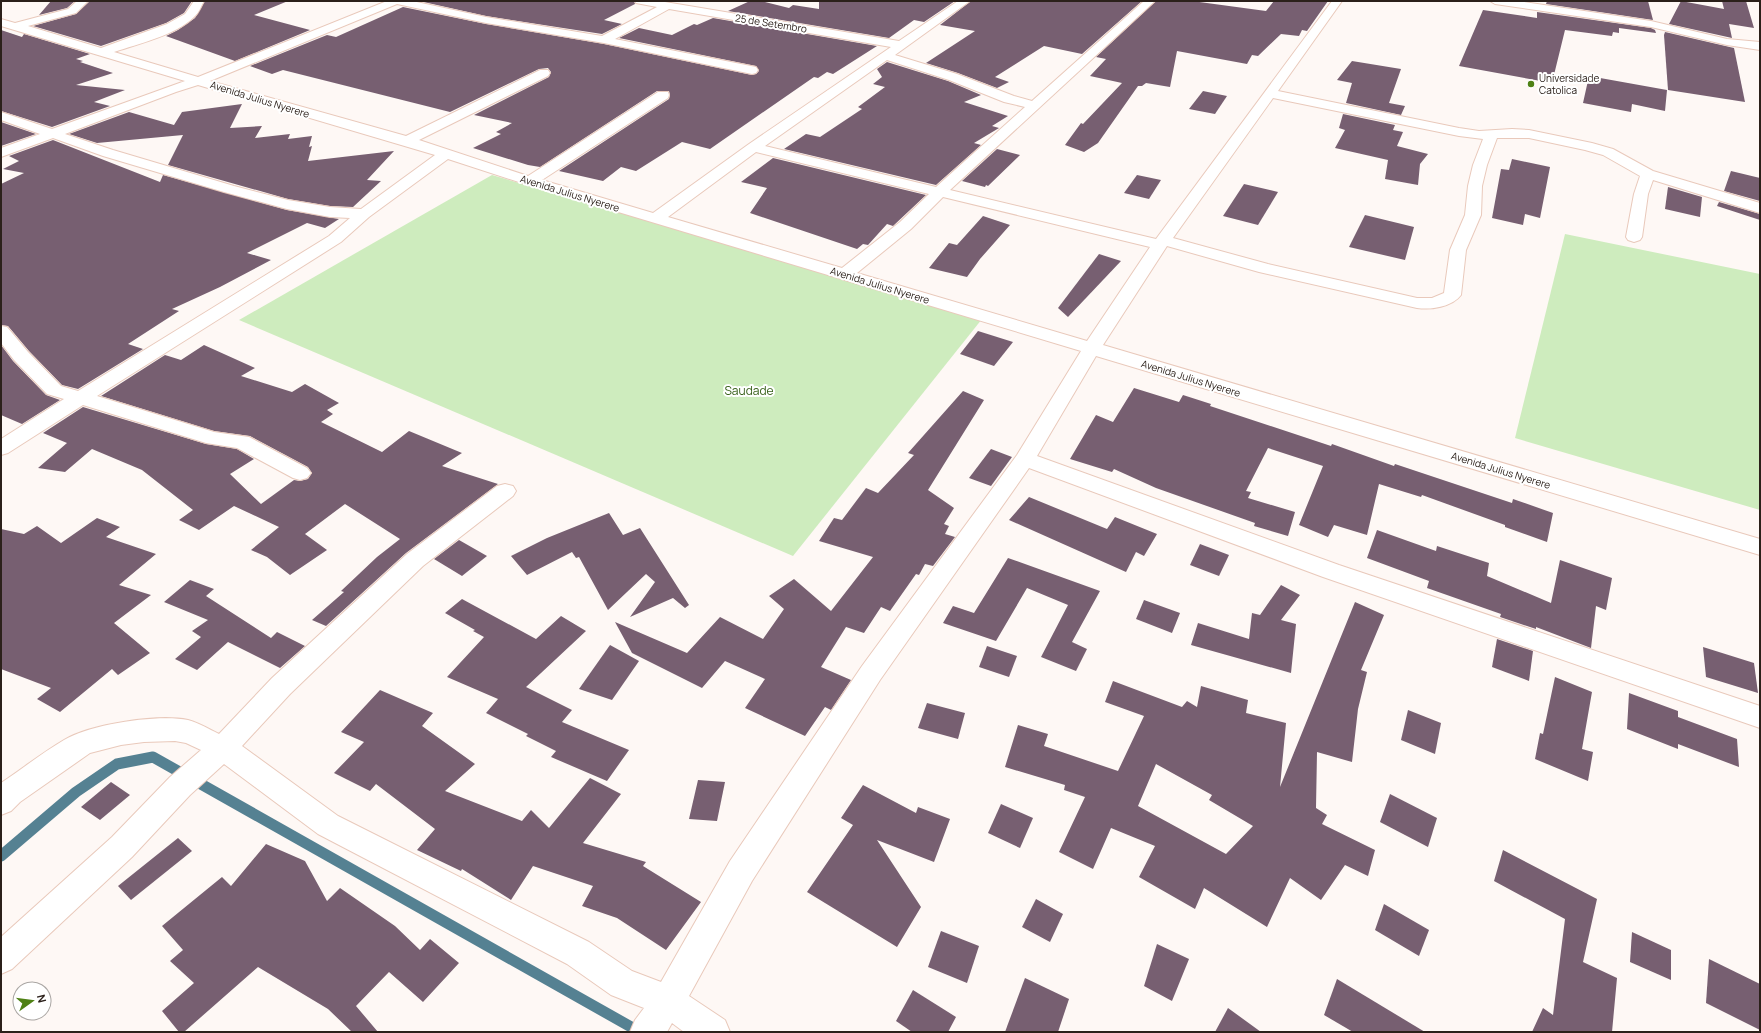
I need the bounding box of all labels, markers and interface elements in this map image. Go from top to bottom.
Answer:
street label: 25 de Setembro [734,10,808,36]
place label: Universidade Catolica [1539,71,1599,97]
street label: Avenida Julius Nyerere [209,77,312,121]
marker: Universidade Catolica [1526,79,1536,89]
street label: Avenida Julius Nyerere [519,171,622,215]
street label: Avenida Julius Nyerere [829,263,932,307]
street label: Avenida Julius Nyerere [1140,356,1243,400]
park label: Saudade [724,382,774,399]
street label: Avenida Julius Nyerere [1450,448,1553,492]
north arrow [12,981,52,1021]
text: N [34,993,50,1004]

